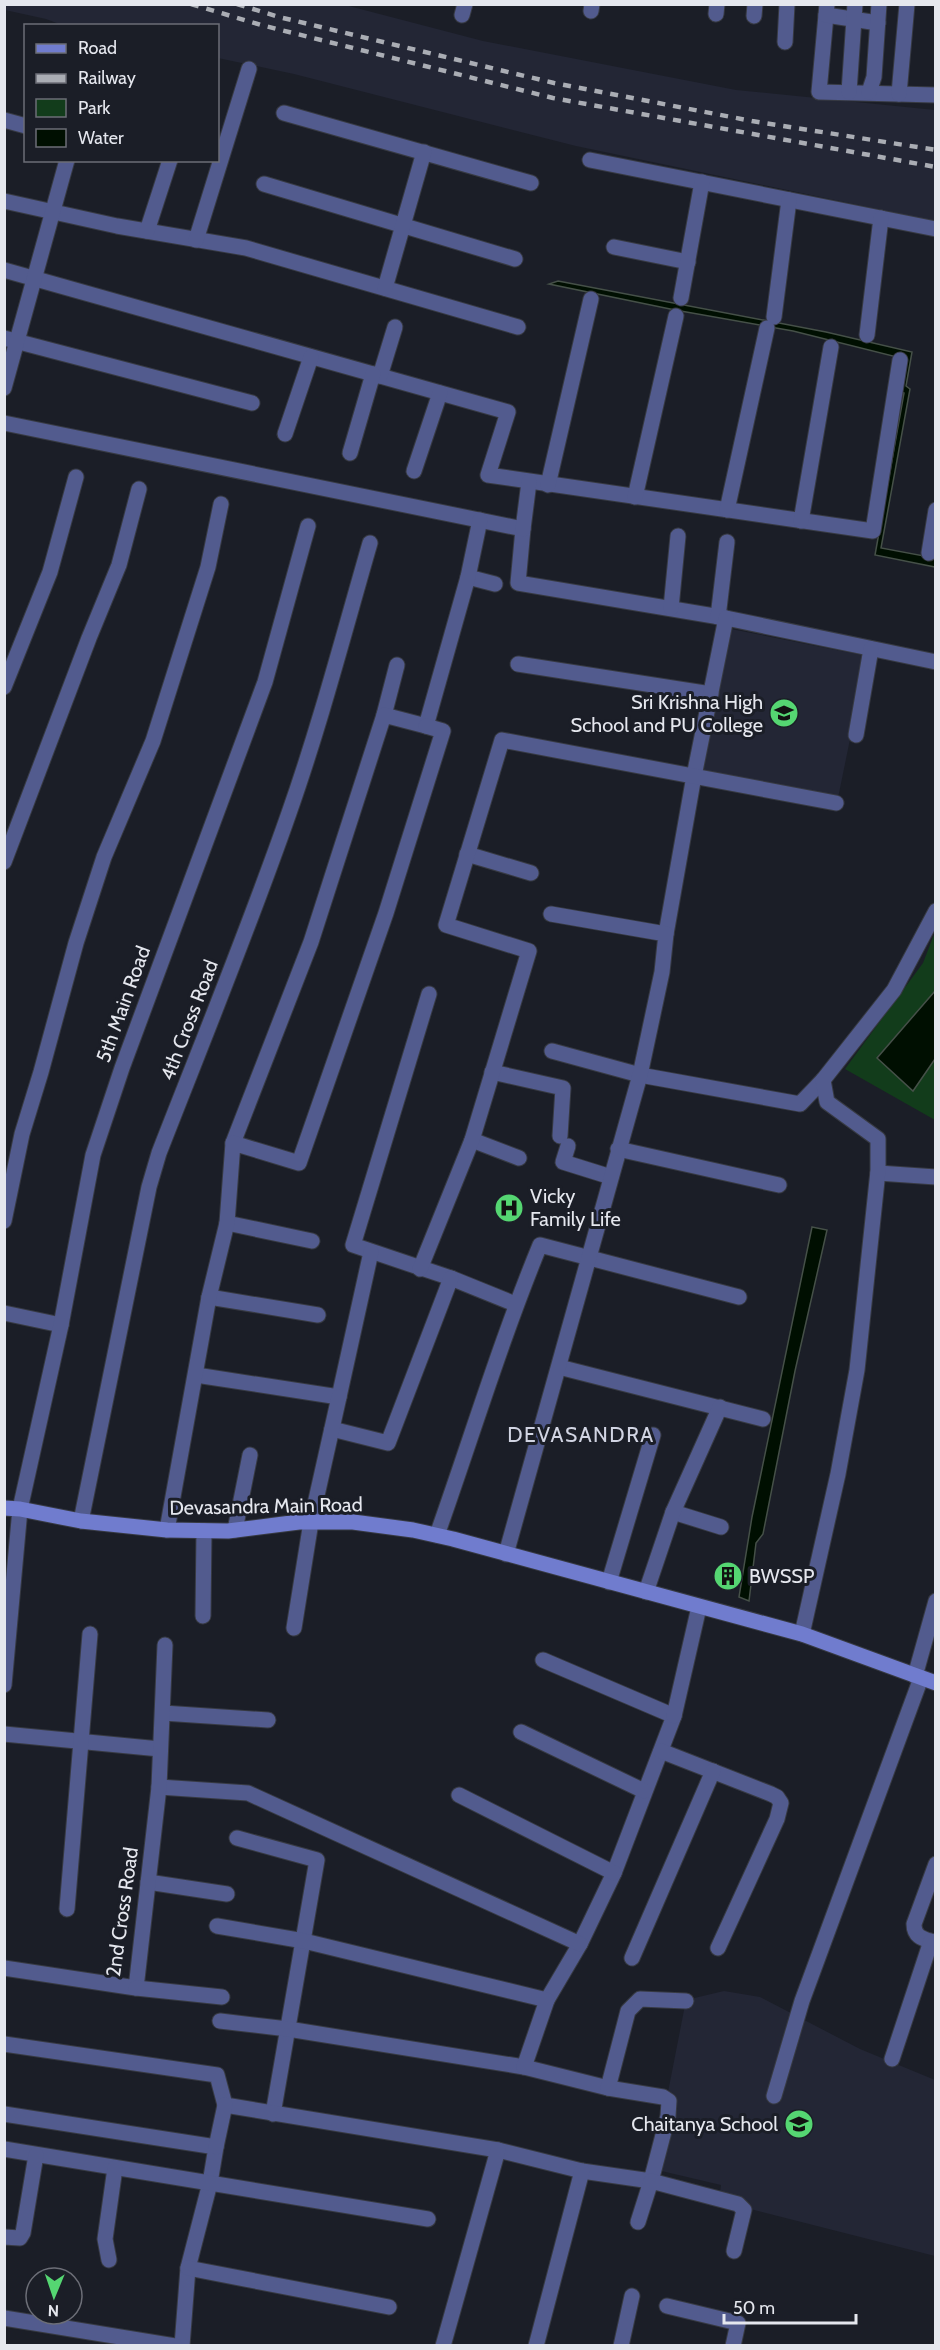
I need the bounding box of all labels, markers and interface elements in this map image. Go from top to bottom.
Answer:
legend [24,24,219,162]
text: Road [78,37,117,59]
text: Railway [78,67,136,89]
text: Park [78,97,111,119]
text: Water [78,127,124,149]
place label: Sri Krishna High School and PU College [571,690,763,737]
school or university icon: Sri Krishna High School and PU College [768,697,800,729]
street label: 5th Main Road [91,943,155,1065]
street label: 4th Cross Road [155,956,223,1084]
place label: Vicky Family Life [530,1184,621,1231]
hospital icon: Vicky Family Life [493,1192,525,1224]
district label: DEVASANDRA [507,1422,655,1447]
street label: Devasandra Main Road [169,1492,363,1520]
building icon: BWSSP [712,1560,744,1592]
place label: BWSSP [749,1564,814,1588]
street label: 2nd Cross Road [101,1845,143,1979]
school or university icon: Chaitanya School [783,2108,815,2140]
place label: Chaitanya School [631,2112,778,2136]
north arrow [24,2266,84,2326]
scale bar [724,2287,856,2325]
text: 50 m [733,2297,775,2319]
text: N [48,2301,59,2320]

